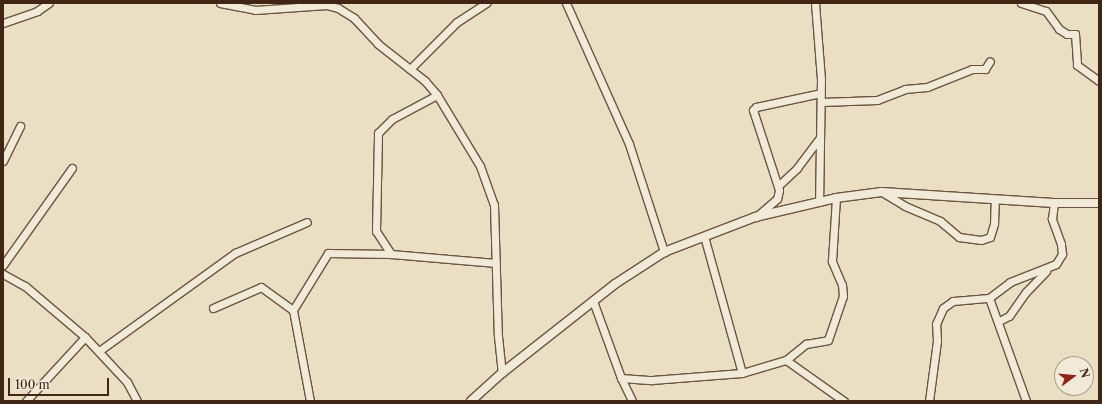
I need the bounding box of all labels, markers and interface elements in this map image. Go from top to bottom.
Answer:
north arrow [1054,356,1094,396]
text: N [1077,366,1093,379]
scale bar [10,370,111,396]
text: 100 m [15,377,50,392]

